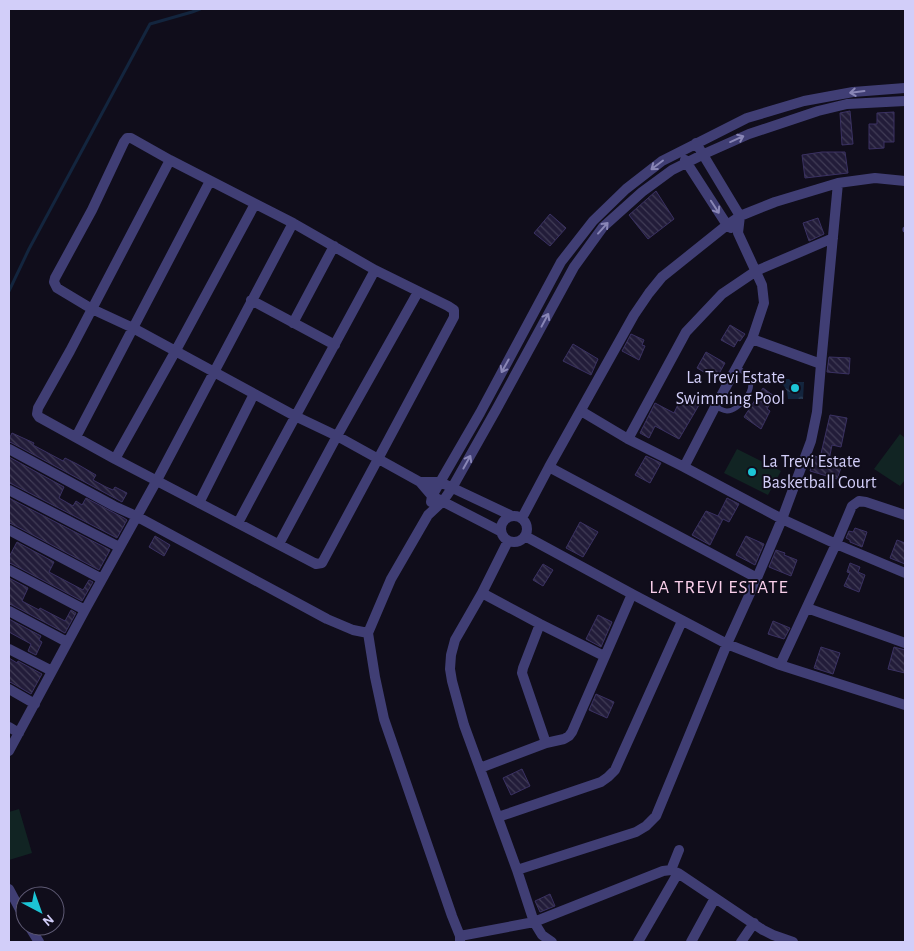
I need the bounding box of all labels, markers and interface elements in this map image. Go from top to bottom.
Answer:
one-way arrow [849,87,865,97]
one-way arrow [729,133,744,143]
one-way arrow [650,160,664,170]
one-way arrow [710,200,720,214]
one-way arrow [598,222,609,235]
one-way arrow [540,312,550,327]
one-way arrow [500,359,510,374]
place label: La Trevi Estate Swimming Pool [676,369,785,408]
marker: La Trevi Estate Swimming Pool [789,382,801,394]
place label: La Trevi Estate Basketball Court [762,453,877,492]
one-way arrow [463,455,472,470]
marker: La Trevi Estate Basketball Court [746,466,758,478]
district label: LA TREVI ESTATE [649,578,789,597]
north arrow [15,886,65,936]
text: N [40,912,56,929]

